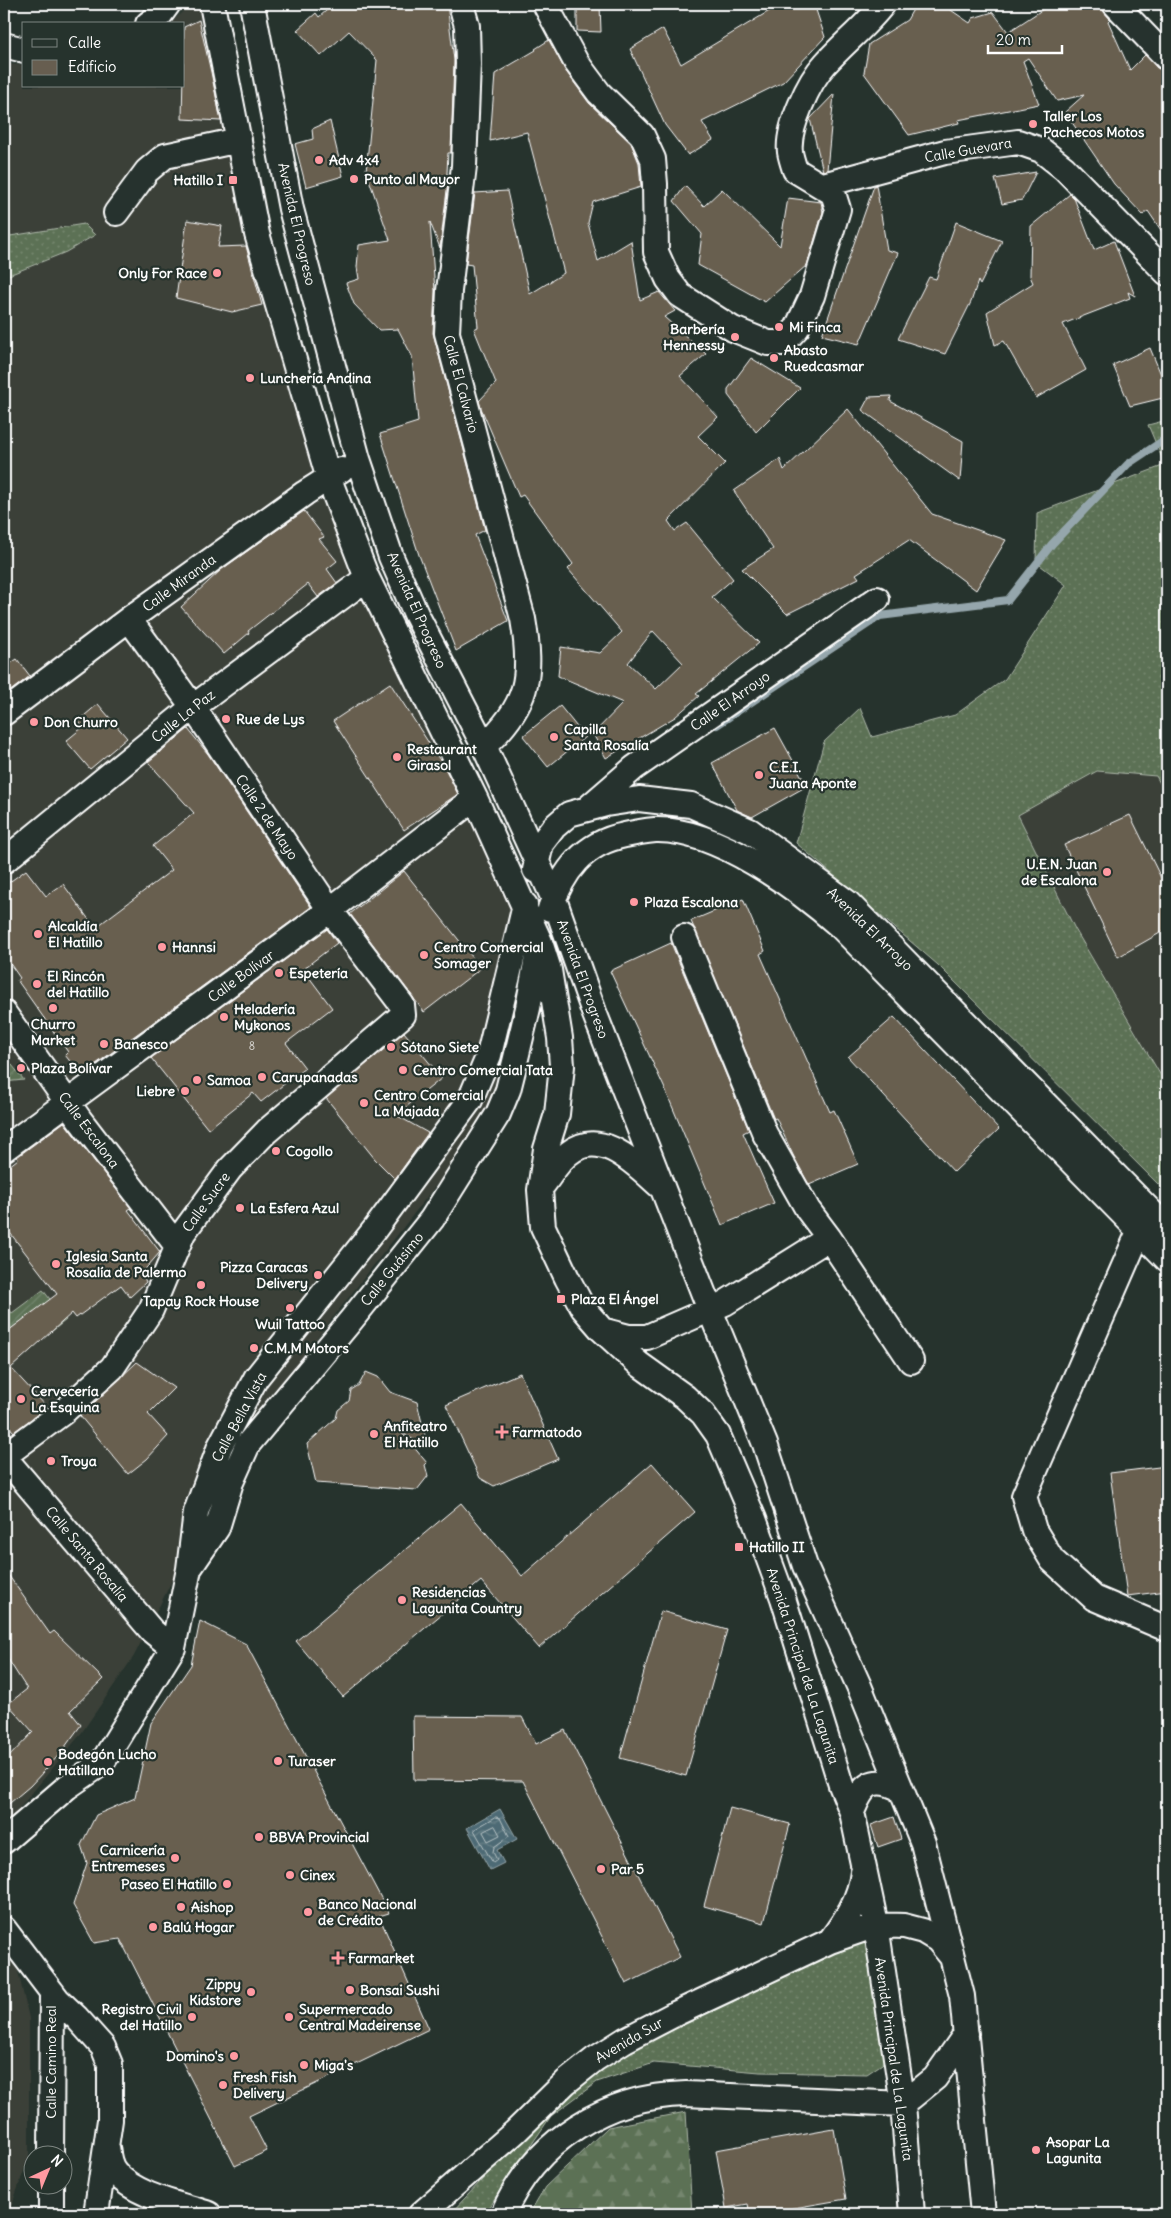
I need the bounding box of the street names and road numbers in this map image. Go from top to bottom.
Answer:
street label: Calle Guevara [923,133,1013,167]
street label: Avenida El Progreso [274,161,320,287]
street label: Calle El Calvario [439,333,483,435]
street label: Avenida El Progreso [383,549,451,671]
street label: Calle Miranda [139,550,219,616]
street label: Calle El Arroyo [687,667,773,735]
street label: Calle La Paz [148,685,219,746]
street label: Calle 2 de Mayo [232,771,302,863]
street label: Avenida El Arroyo [823,883,917,975]
street label: Avenida El Progreso [553,917,613,1041]
street label: Calle Bolívar [204,946,278,1006]
street label: Calle Escalona [54,1088,124,1172]
street label: Calle Sucre [178,1168,234,1236]
street label: Calle Guásimo [357,1228,427,1310]
street label: Calle Bella Vista [208,1369,270,1465]
street label: Calle Santa Rosalía [42,1503,132,1605]
street label: Avenida Principal de La Lagunita [763,1566,843,1766]
street label: Avenida Principal de La Lagunita [871,1956,917,2162]
street label: Calle Camino Real [42,2005,60,2119]
street label: Avenida Sur [592,2013,667,2067]

